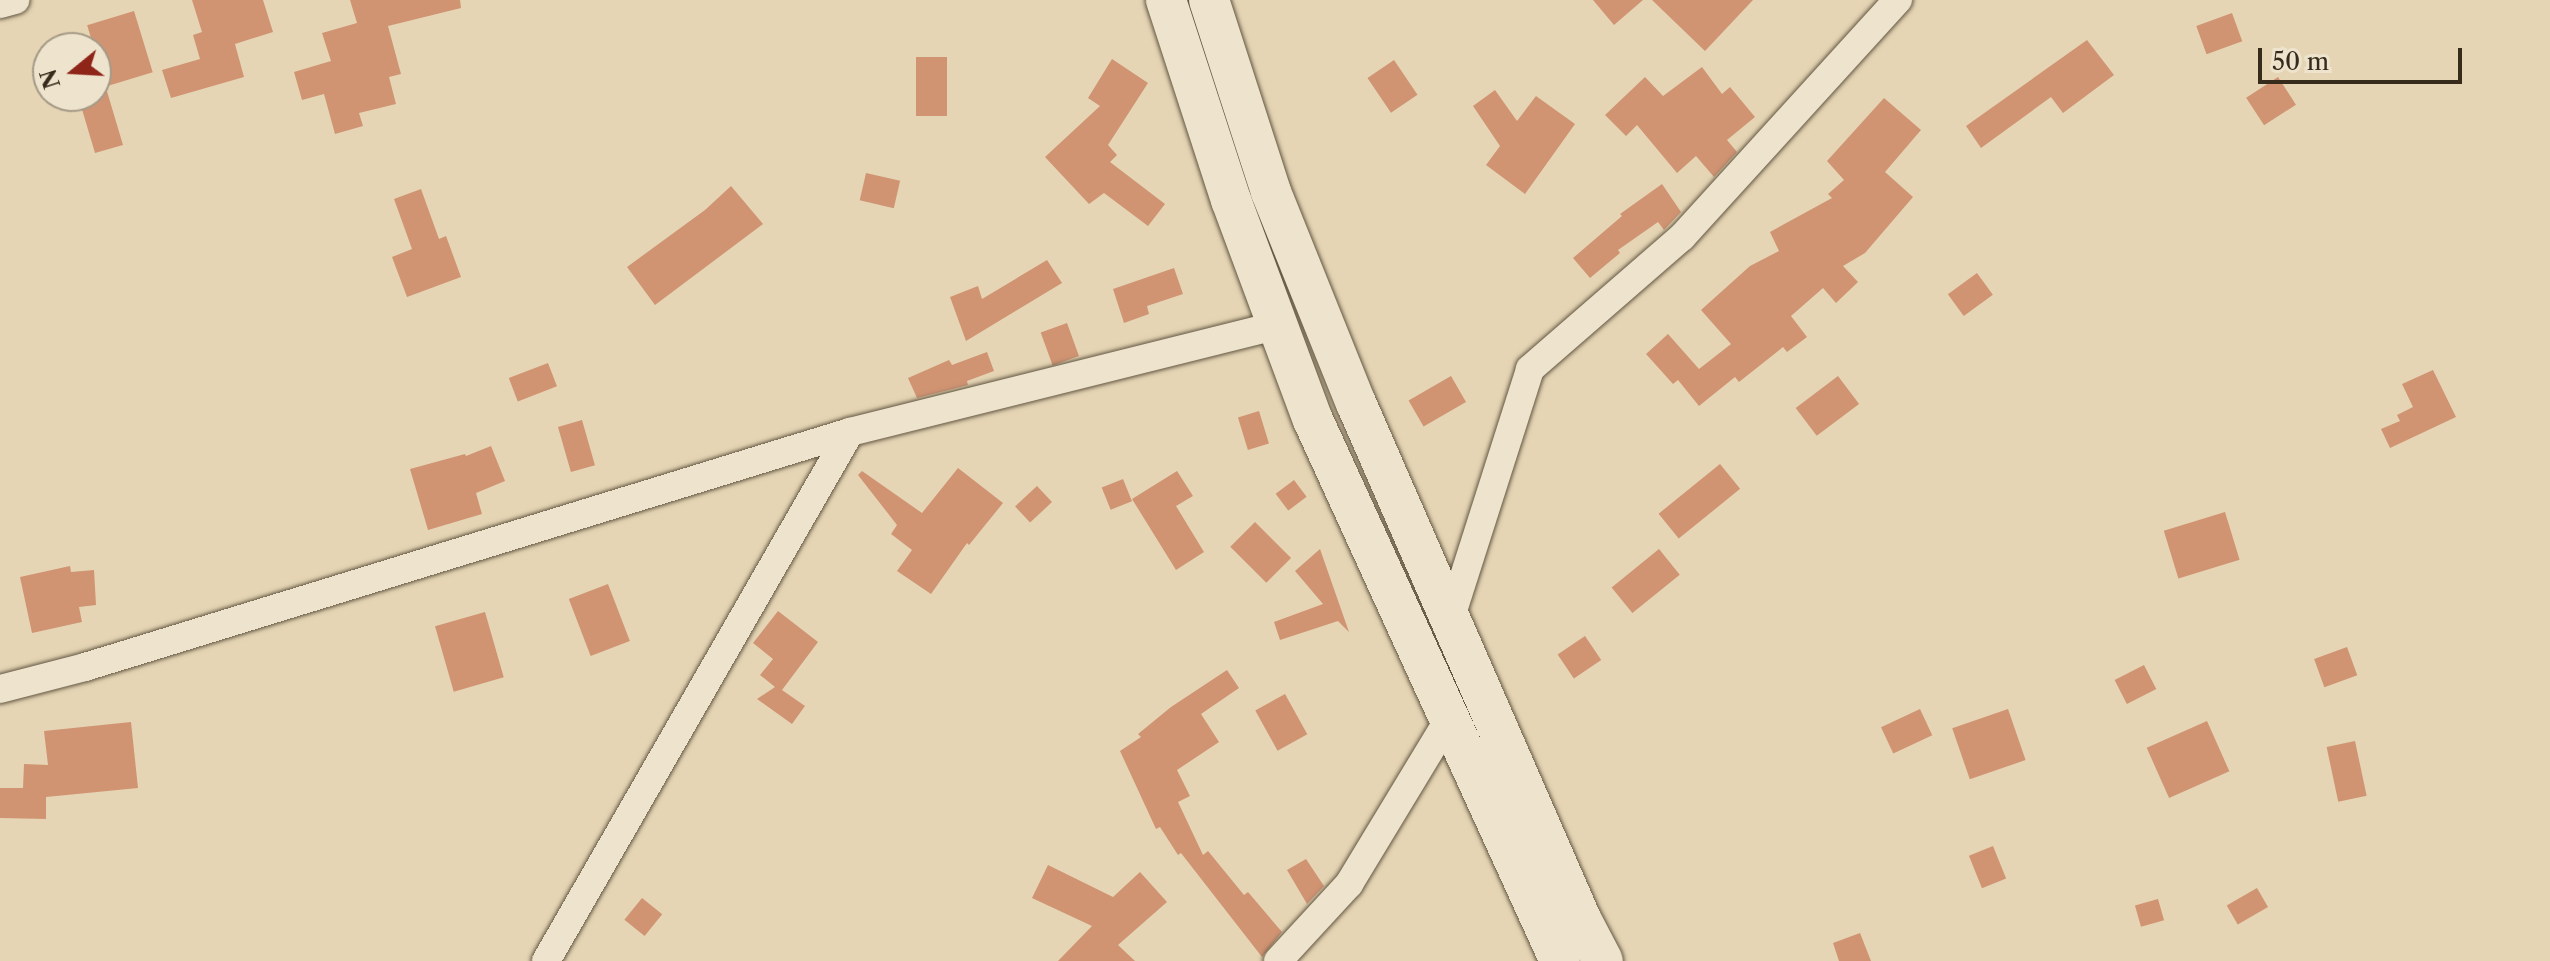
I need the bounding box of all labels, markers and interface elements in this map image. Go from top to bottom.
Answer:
north arrow [32,32,112,112]
scale bar [2262,32,2466,82]
text: 50 m [2272,47,2329,76]
text: N [35,66,66,92]

